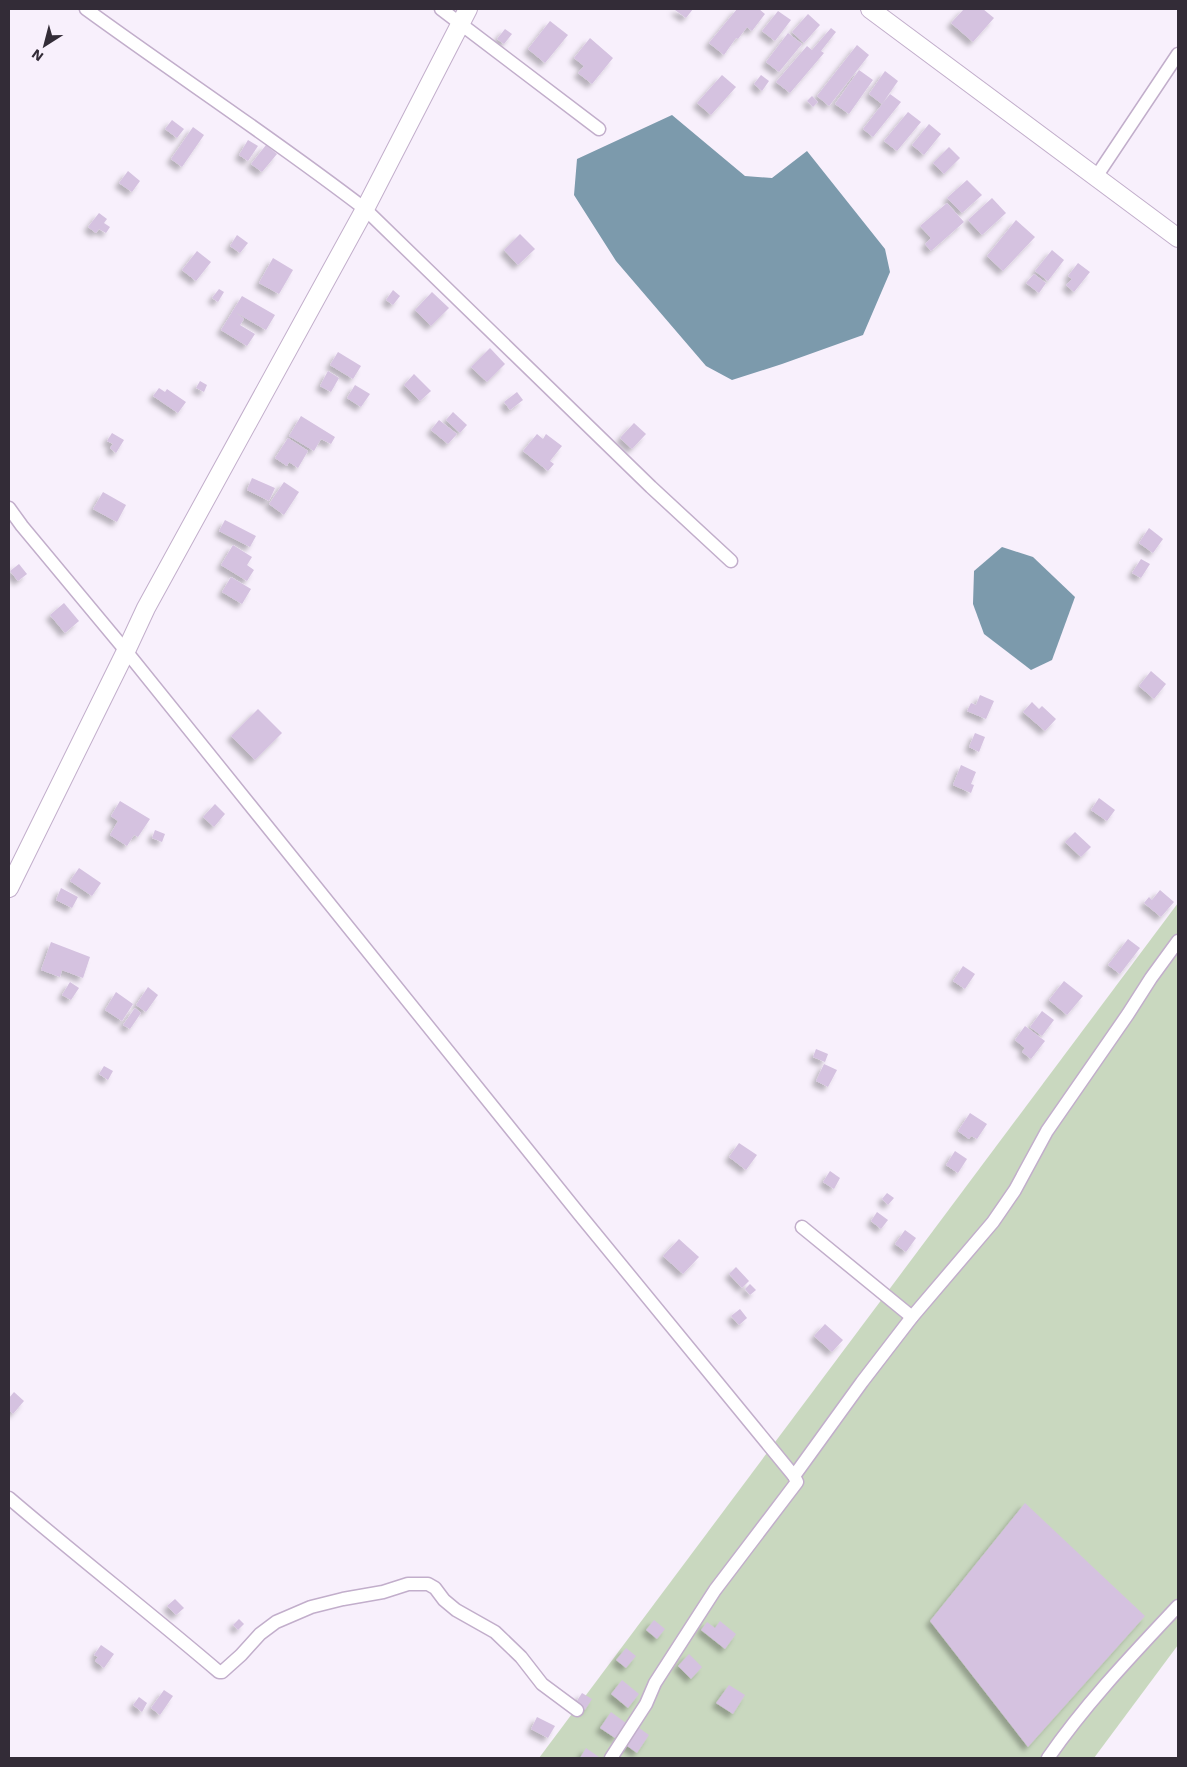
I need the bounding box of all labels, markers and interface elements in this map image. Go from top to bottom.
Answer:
north arrow [20,20,70,70]
text: N [28,46,46,65]

